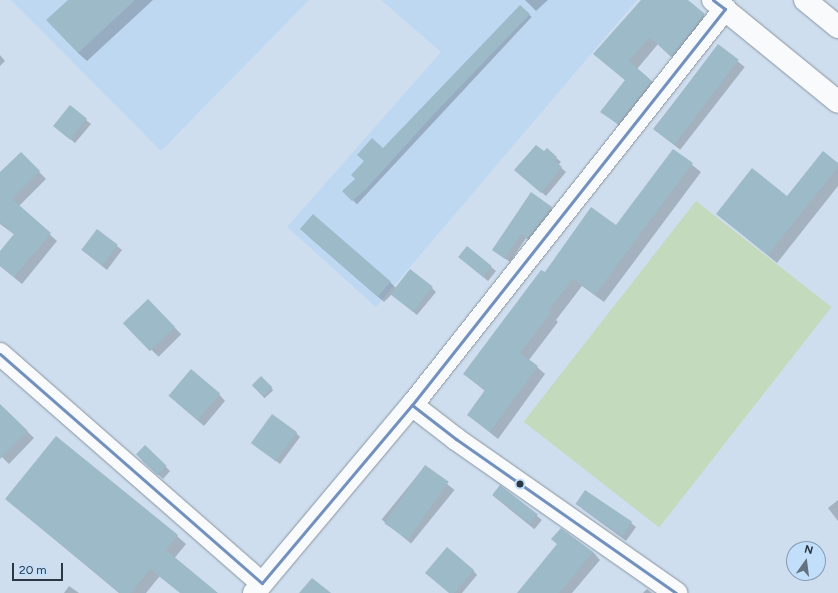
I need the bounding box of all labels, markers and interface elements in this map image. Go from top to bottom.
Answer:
unlabelled marker [515,479,525,489]
north arrow [786,541,826,581]
text: N [803,543,814,557]
scale bar [14,555,65,581]
text: 20 m [19,563,47,577]

